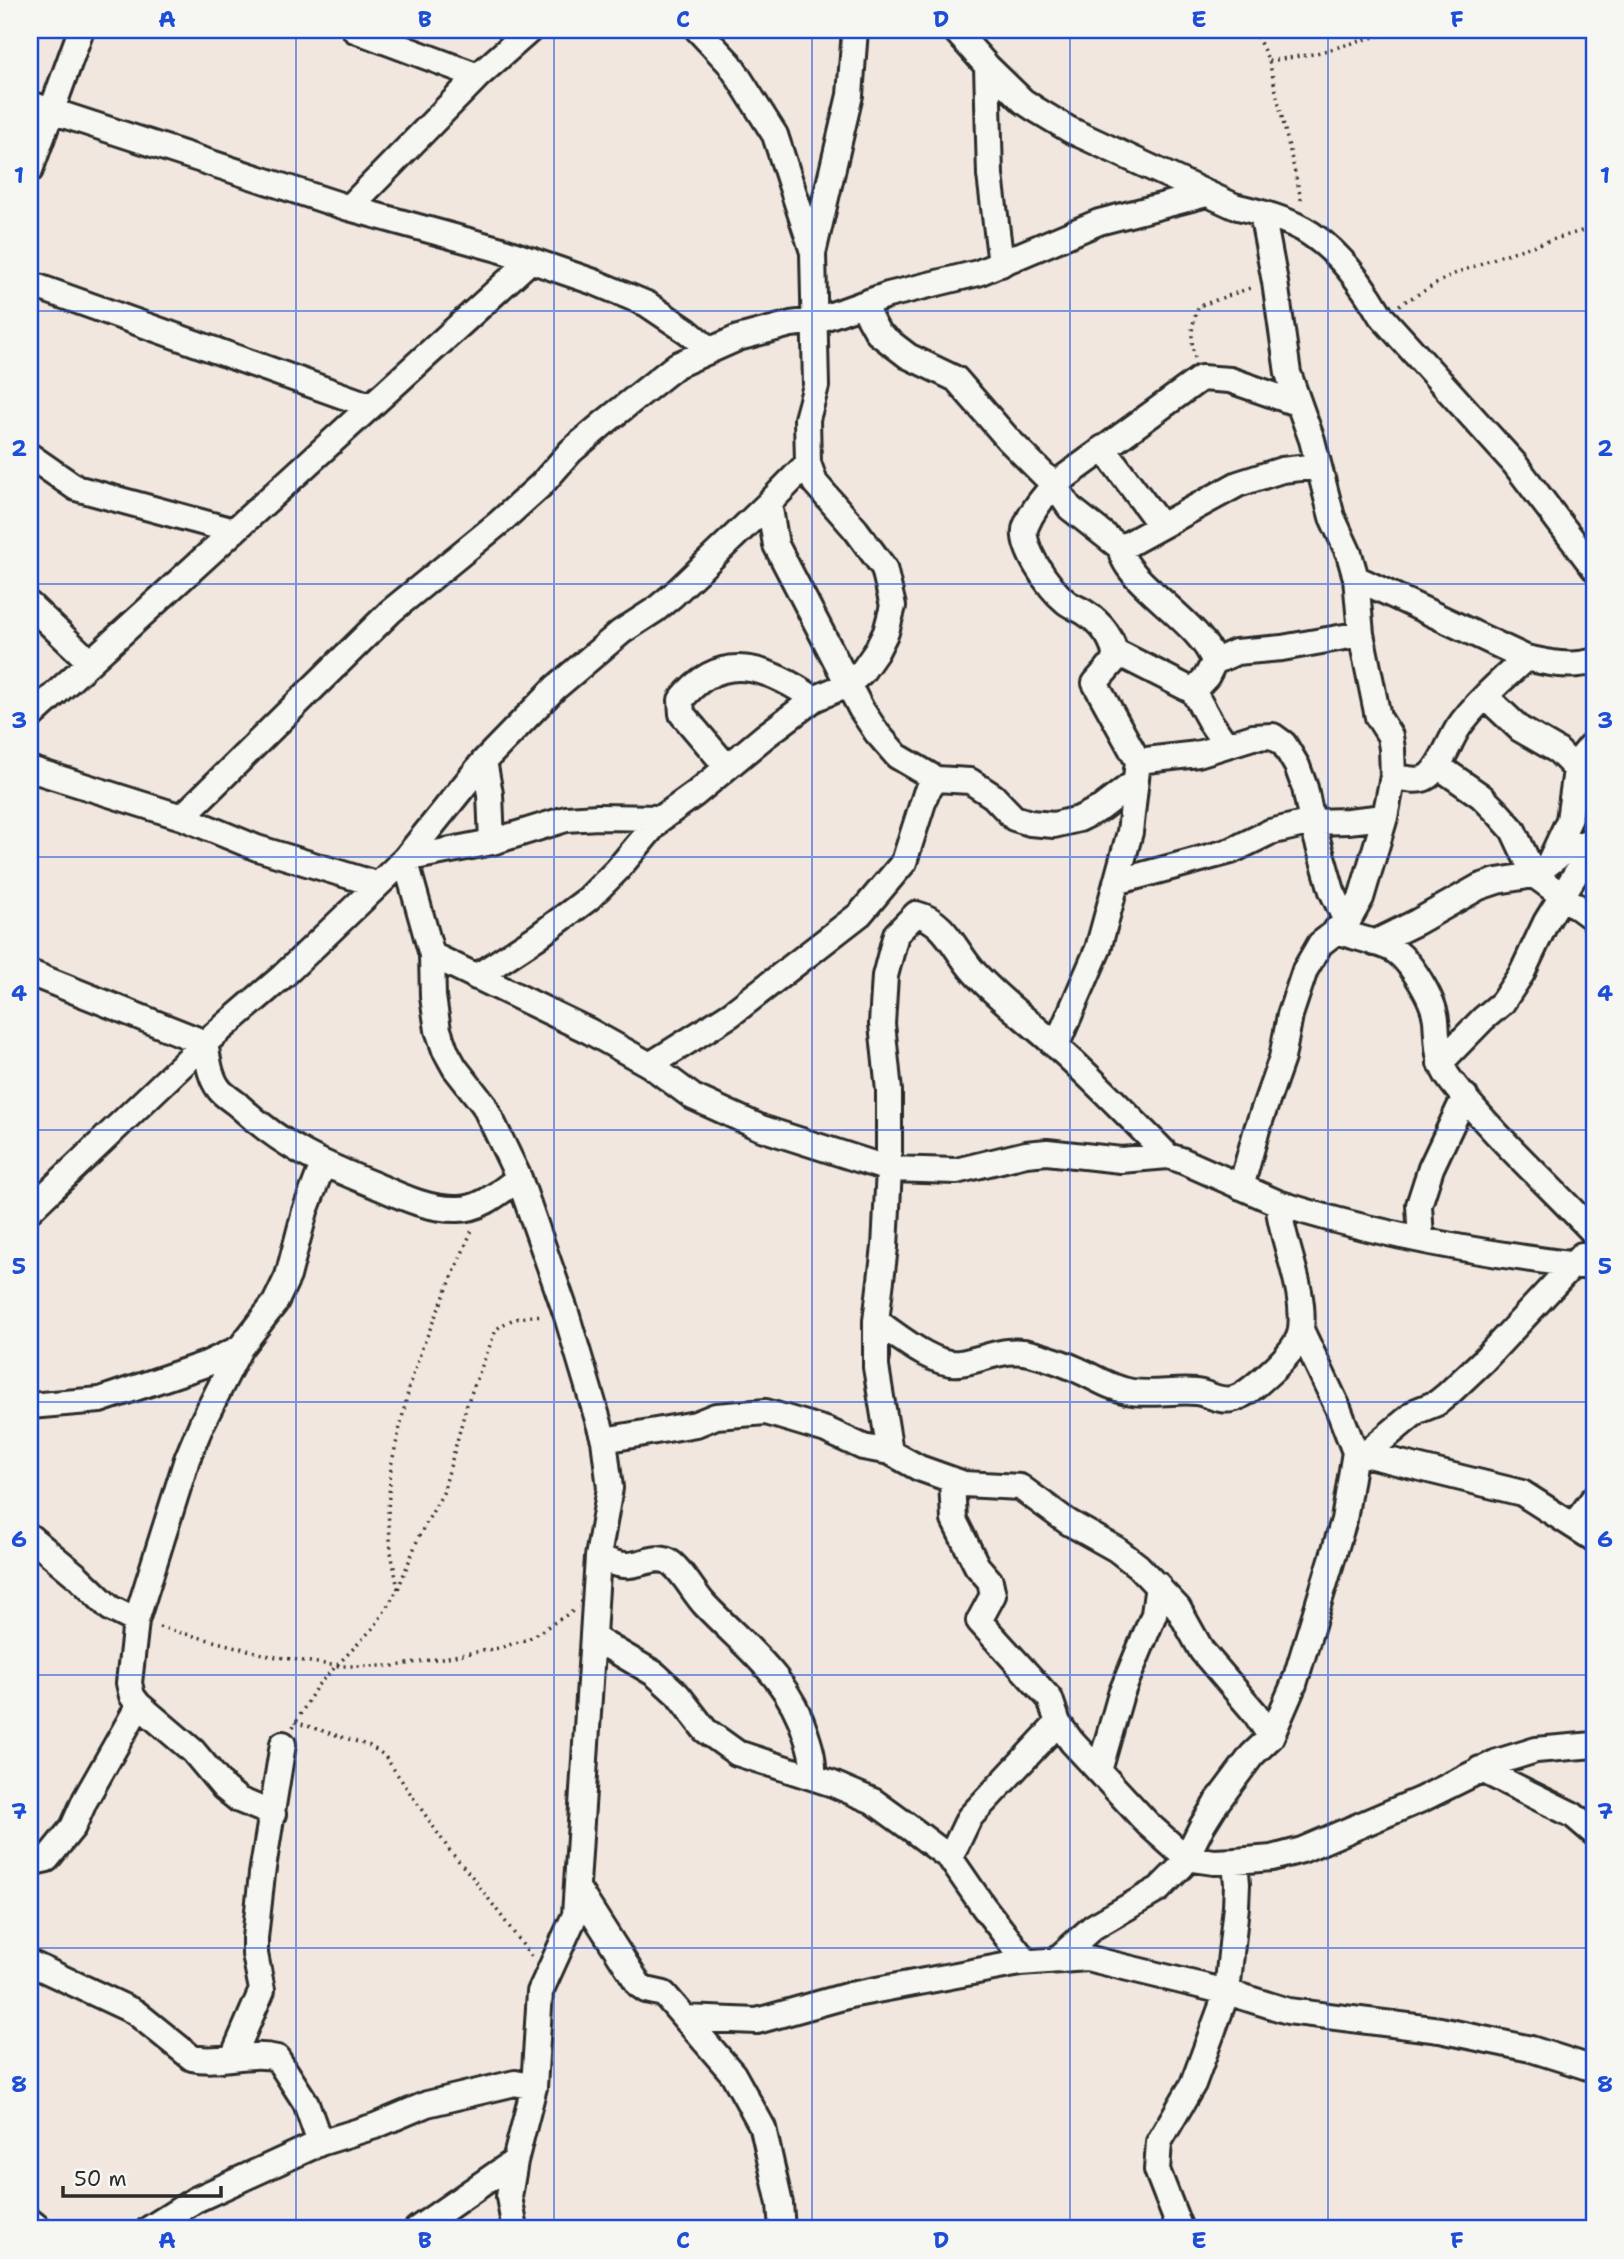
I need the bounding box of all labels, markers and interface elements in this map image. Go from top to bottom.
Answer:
text: A [158,4,176,34]
text: B [418,4,432,34]
text: C [676,4,690,34]
text: D [933,4,949,34]
text: E [1191,4,1207,34]
text: F [1450,4,1464,34]
text: 1 [14,160,24,190]
text: 1 [1600,160,1610,190]
text: 2 [11,433,27,463]
text: 2 [1597,433,1613,463]
text: 3 [11,705,27,735]
text: 3 [1597,705,1613,735]
text: 4 [11,978,27,1008]
text: 4 [1597,978,1613,1008]
text: 5 [12,1251,26,1281]
text: 5 [1598,1251,1612,1281]
text: 6 [11,1524,27,1554]
text: 6 [1597,1524,1613,1554]
text: 7 [11,1796,27,1826]
text: 7 [1597,1796,1613,1826]
text: 8 [11,2069,27,2099]
text: 8 [1597,2069,1613,2099]
scale bar [63,2154,220,2198]
text: 50 m [74,2165,127,2193]
text: A [158,2225,176,2255]
text: B [418,2225,432,2255]
text: C [676,2225,690,2255]
text: D [933,2225,949,2255]
text: E [1191,2225,1207,2255]
text: F [1450,2225,1464,2255]

